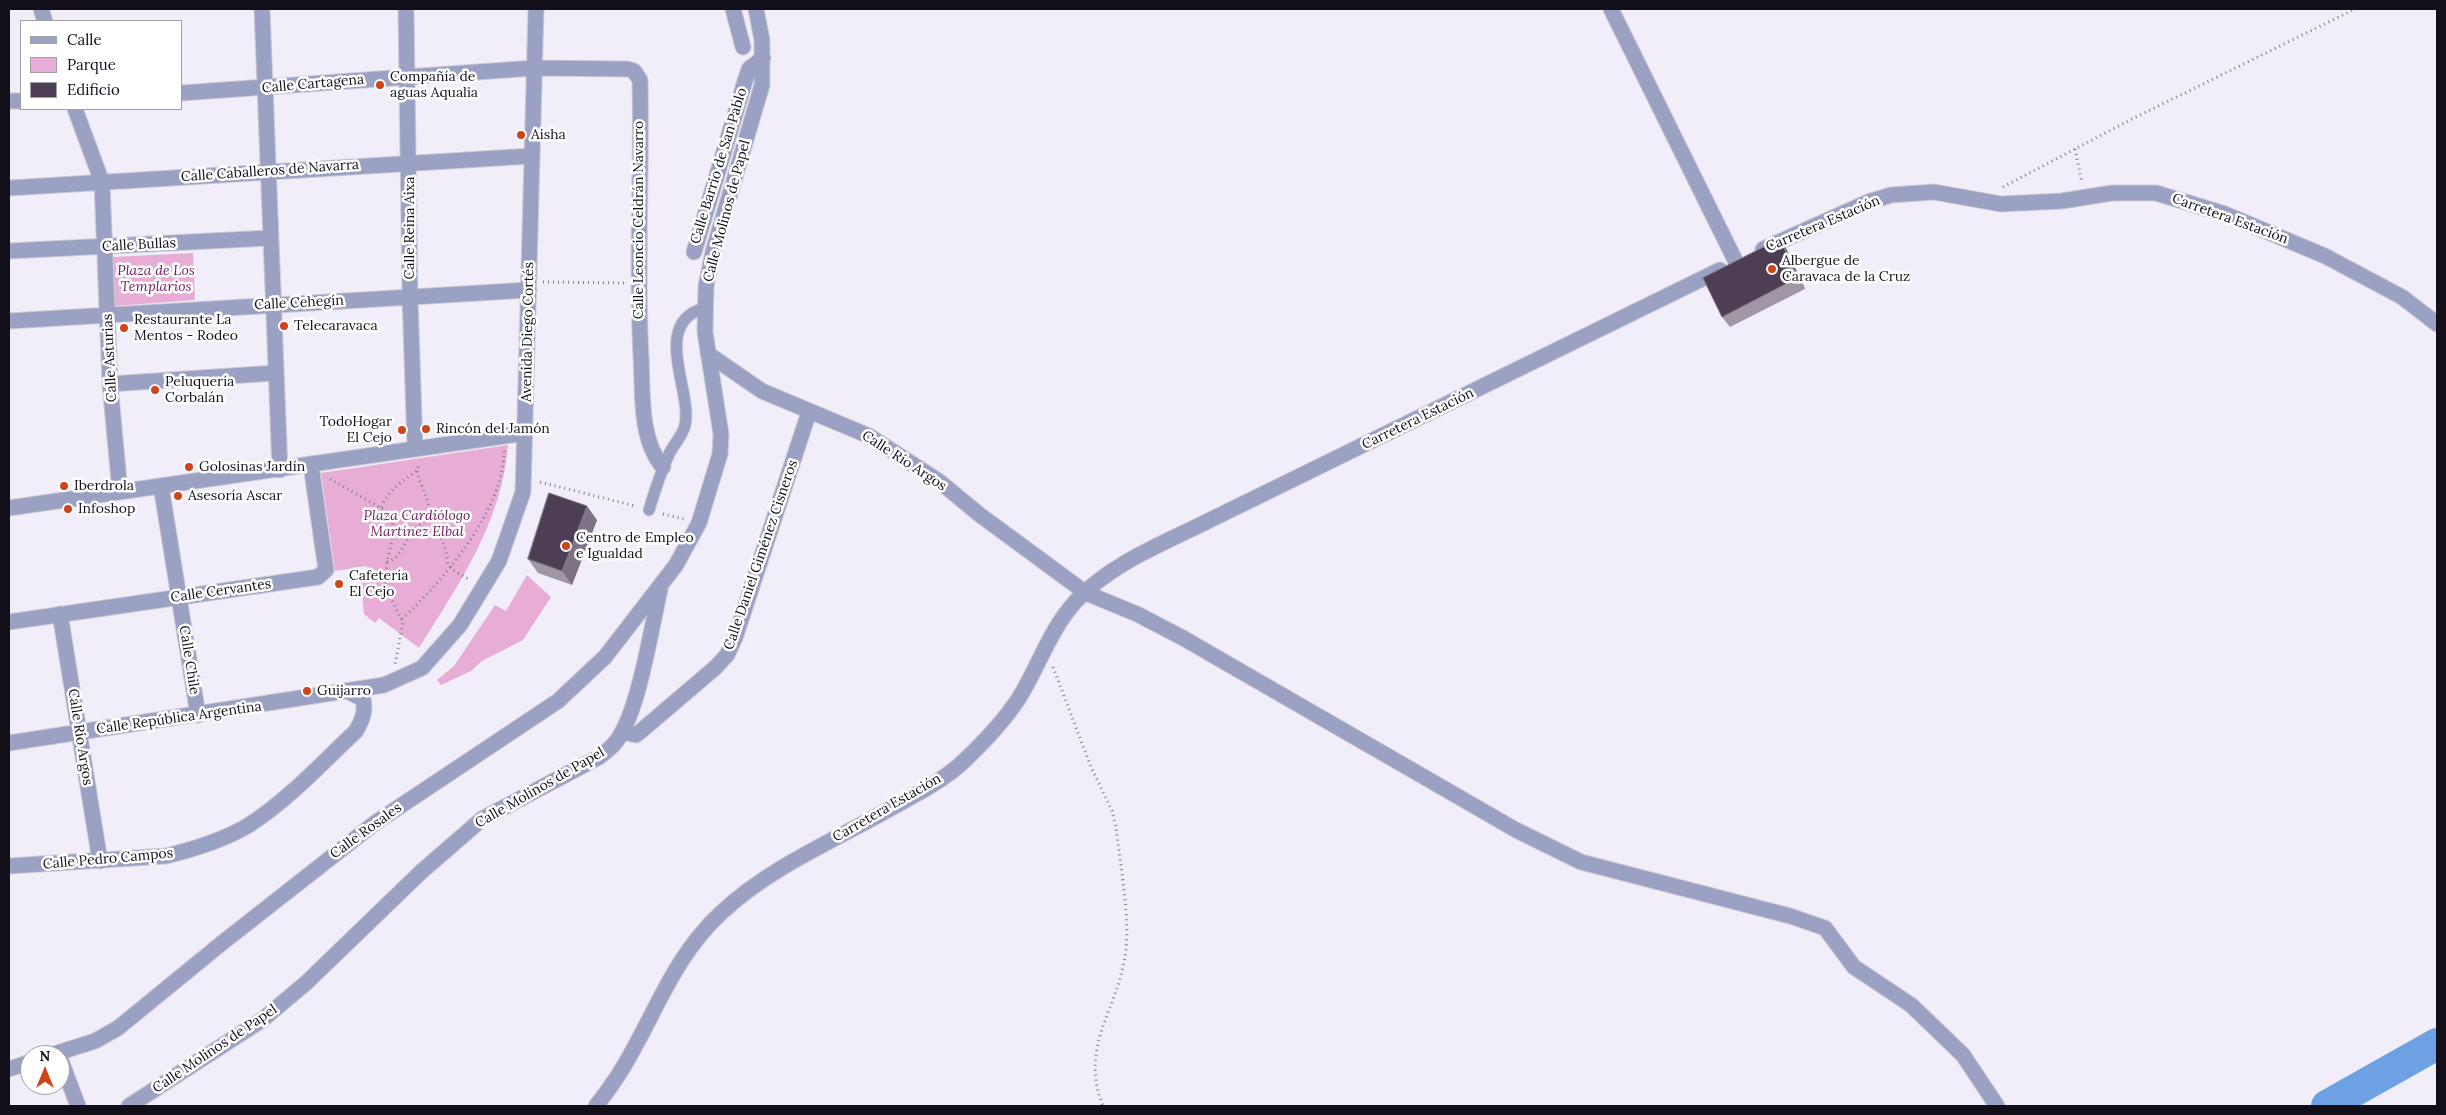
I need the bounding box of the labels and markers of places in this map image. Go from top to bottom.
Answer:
place label: Compañía de aguas Aqualia [390,69,478,102]
marker: Compañía de aguas Aqualia [374,79,386,91]
place label: Aisha [531,127,566,143]
marker: Aisha [515,129,527,141]
place label: Albergue de Caravaca de la Cruz [1782,253,1910,286]
marker: Albergue de Caravaca de la Cruz [1766,263,1778,275]
place label: Restaurante La Mentos - Rodeo [134,312,238,344]
place label: Telecaravaca [294,318,378,334]
marker: Telecaravaca [278,320,290,332]
marker: Restaurante La Mentos - Rodeo [118,322,130,334]
place label: Peluquería Corbalán [165,374,234,407]
marker: Peluquería Corbalán [149,384,161,396]
place label: TodoHogar El Cejo [319,414,392,447]
place label: Rincón del Jamón [436,421,550,437]
marker: Rincón del Jamón [420,423,432,435]
marker: TodoHogar El Cejo [396,424,408,436]
place label: Golosinas Jardín [199,459,305,475]
marker: Golosinas Jardín [183,461,195,473]
place label: Iberdrola [74,478,134,494]
marker: Iberdrola [58,480,70,492]
place label: Asesoría Ascar [188,488,282,504]
marker: Asesoría Ascar [172,490,184,502]
place label: Infoshop [78,501,135,517]
marker: Infoshop [62,503,74,515]
place label: Centro de Empleo e Igualdad [576,530,694,562]
marker: Centro de Empleo e Igualdad [560,540,572,552]
place label: Cafetería El Cejo [349,568,408,600]
marker: Cafetería El Cejo [333,578,345,590]
place label: Guijarro [317,683,371,699]
marker: Guijarro [301,685,313,697]

